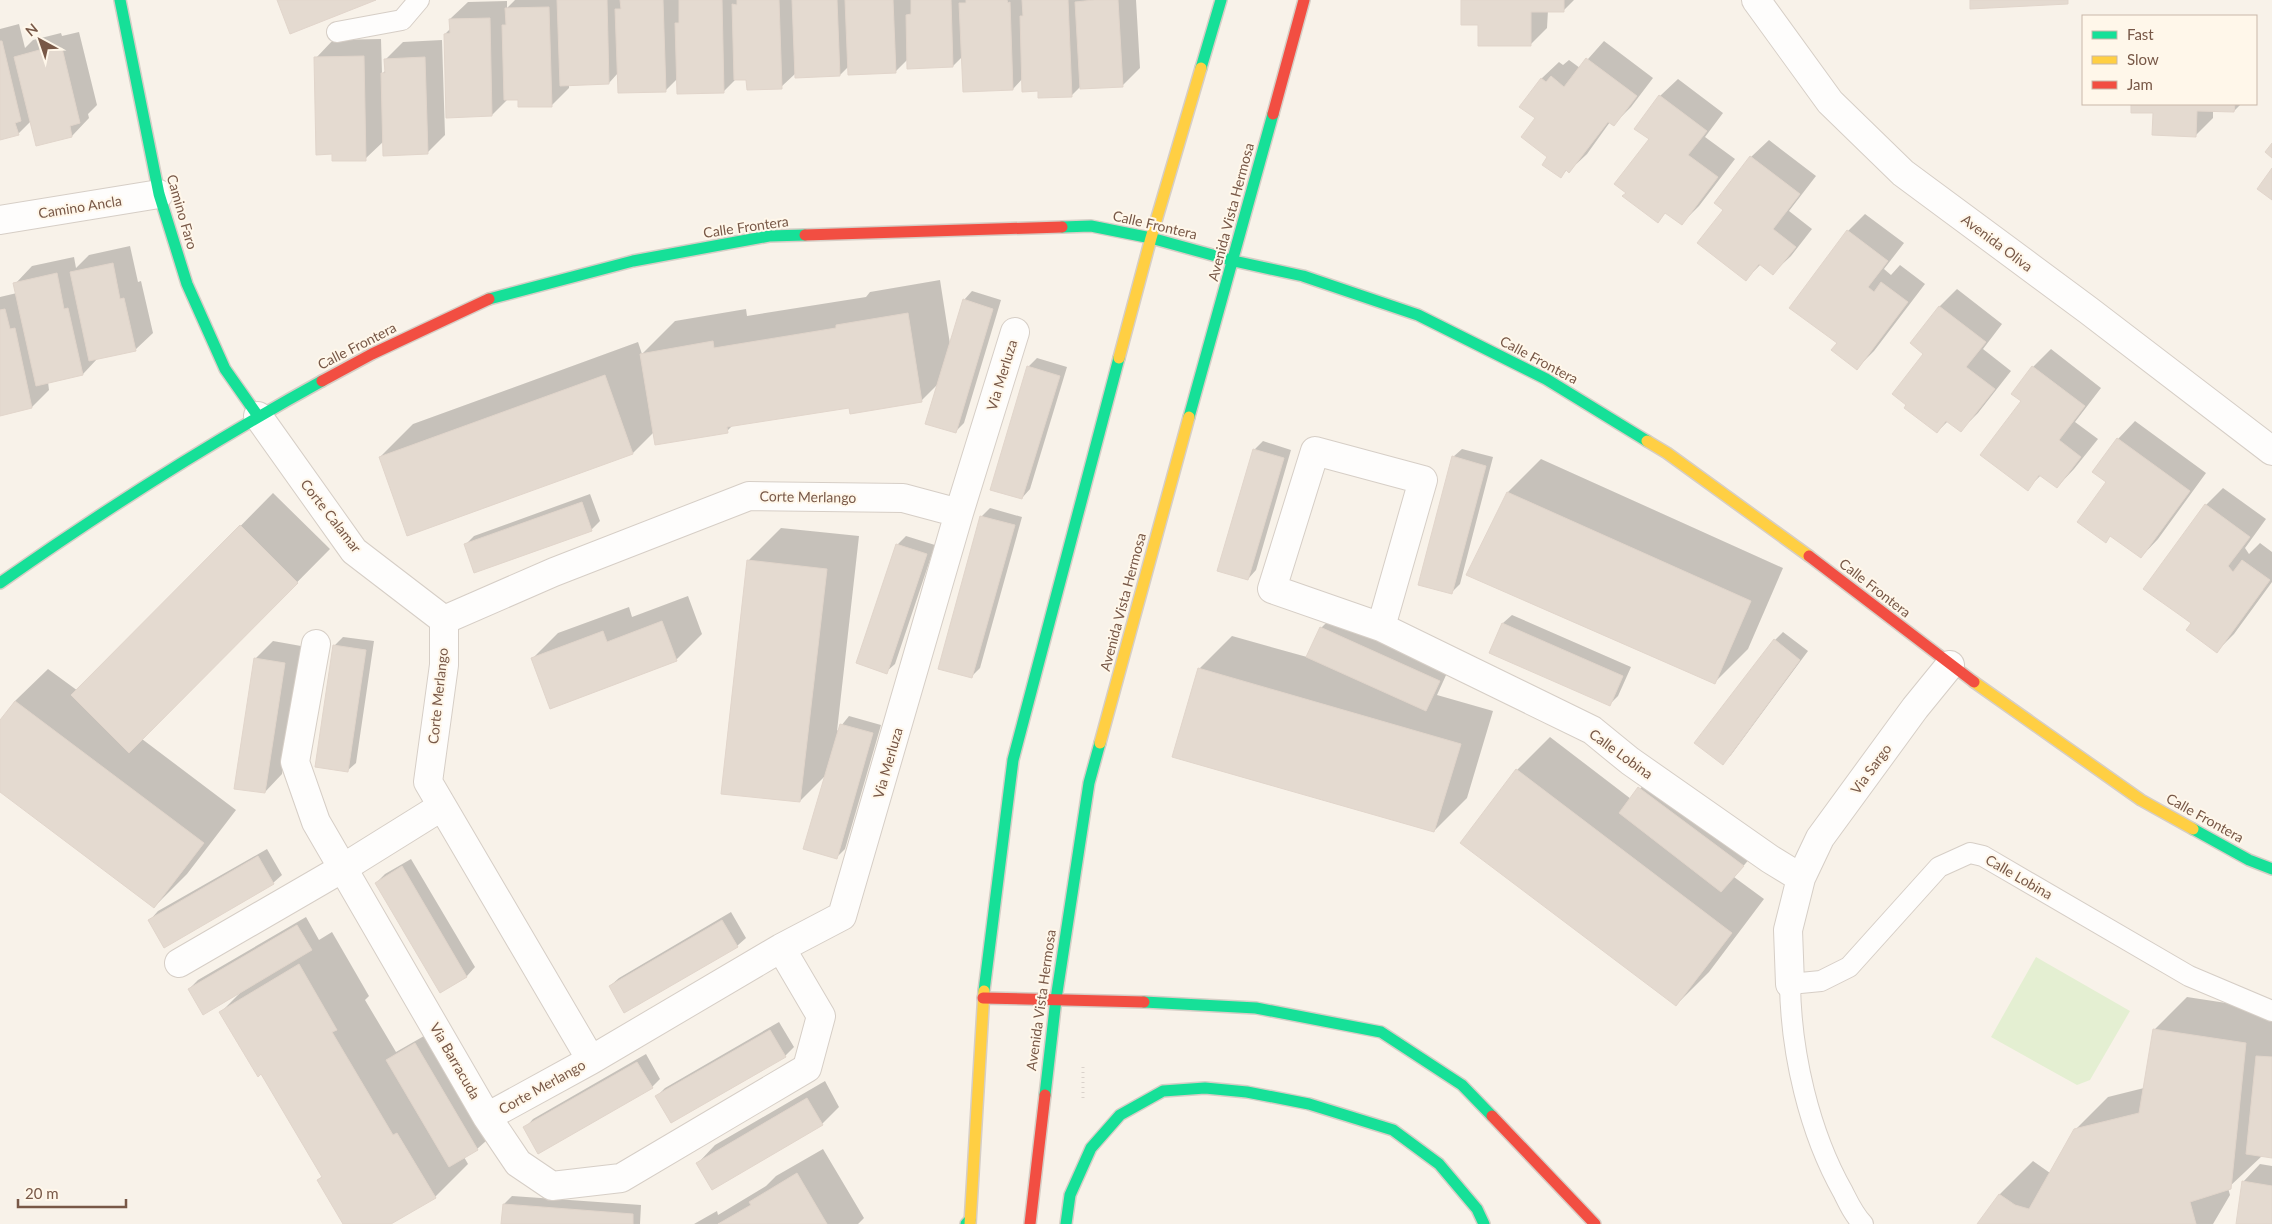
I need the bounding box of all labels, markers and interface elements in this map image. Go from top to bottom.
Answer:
north arrow [15,15,65,65]
legend [2082,15,2257,105]
text: N [22,20,41,40]
text: Fast [2127,25,2154,43]
text: Slow [2127,50,2159,68]
text: Jam [2127,75,2153,93]
street label: Avenida Vista Hermosa [1204,141,1257,283]
street label: Camino Faro [164,172,201,251]
street label: Camino Ancla [37,192,123,221]
street label: Calle Frontera [1111,207,1199,242]
street label: Avenida Oliva [1958,210,2036,275]
street label: Calle Frontera [702,212,790,241]
street label: Calle Frontera [315,318,399,373]
street label: Calle Frontera [1497,332,1581,387]
street label: Via Merluza [983,337,1020,412]
street label: Corte Calamar [297,476,365,556]
street label: Corte Merlango [760,487,857,506]
street label: Avenida Vista Hermosa [1096,531,1149,673]
street label: Calle Frontera [1836,554,1914,621]
street label: Corte Merlango [424,647,451,745]
street label: Via Merluza [869,725,906,800]
street label: Calle Lobina [1586,725,1656,782]
street label: Via Sargo [1847,740,1895,797]
street label: Calle Frontera [2164,789,2247,846]
street label: Calle Lobina [1983,851,2056,903]
street label: Avenida Vista Hermosa [1022,928,1059,1072]
street label: Via Barracuda [427,1019,484,1102]
street label: Corte Merlango [495,1056,588,1117]
scale bar [18,1176,125,1208]
text: 20 m [25,1184,59,1202]

